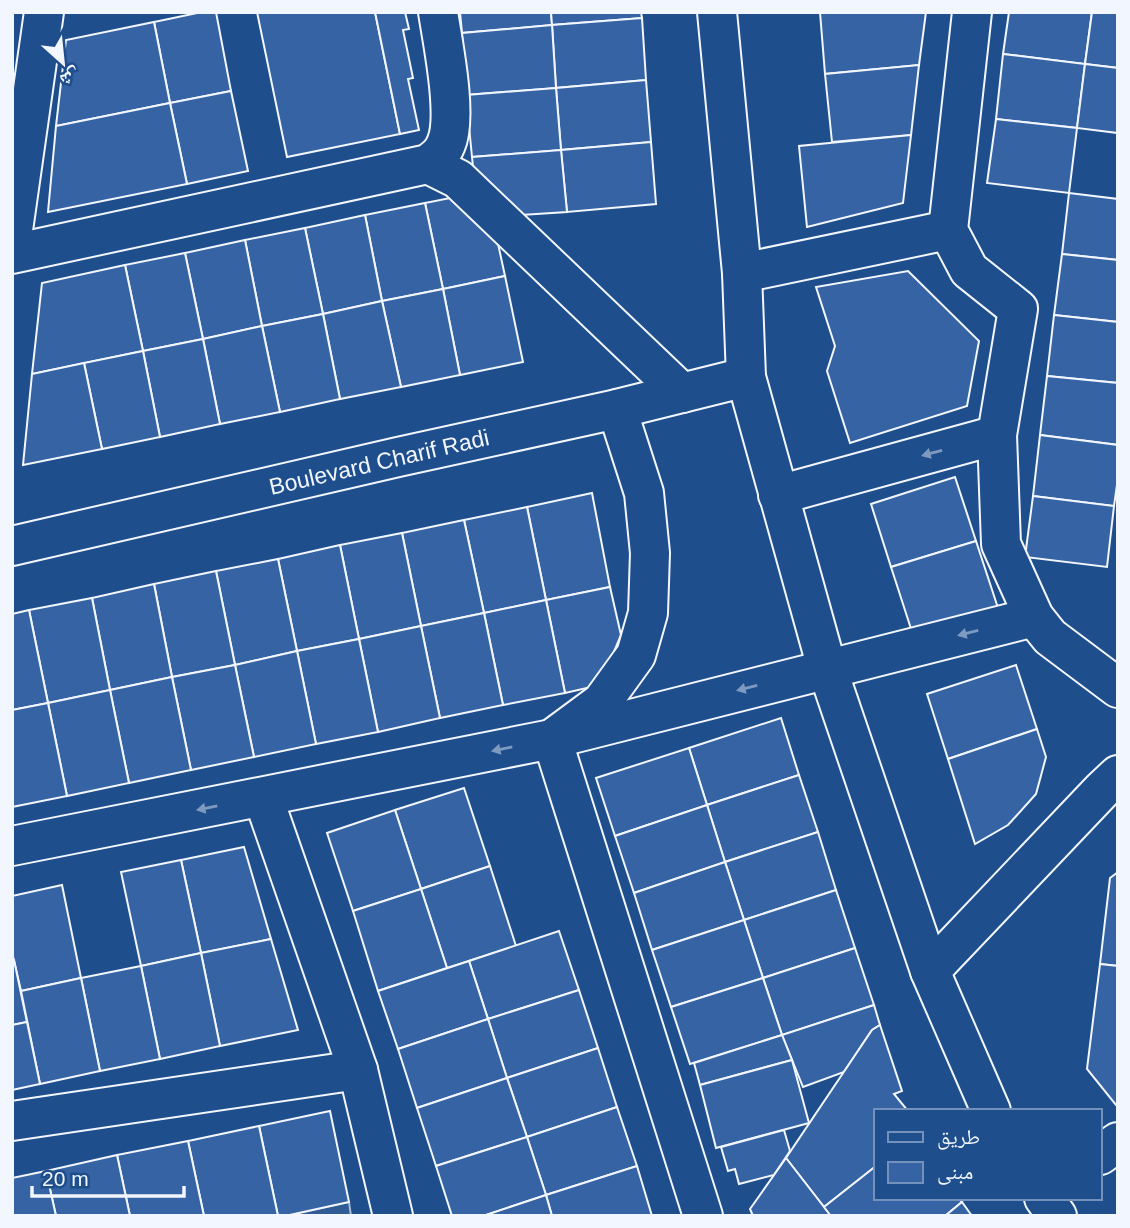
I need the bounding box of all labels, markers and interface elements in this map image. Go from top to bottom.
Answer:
north arrow [28,28,98,98]
text: ش [56,63,84,92]
street label: Boulevard Charif Radi [266,424,492,500]
one-way arrow [921,449,942,459]
one-way arrow [956,628,978,639]
one-way arrow [736,683,758,694]
one-way arrow [491,743,513,754]
one-way arrow [196,803,218,814]
legend [874,1109,1102,1200]
text: طريق [937,1125,980,1150]
scale bar [32,1154,184,1198]
text: مبنى [937,1160,973,1185]
text: 20 m [42,1167,89,1190]

